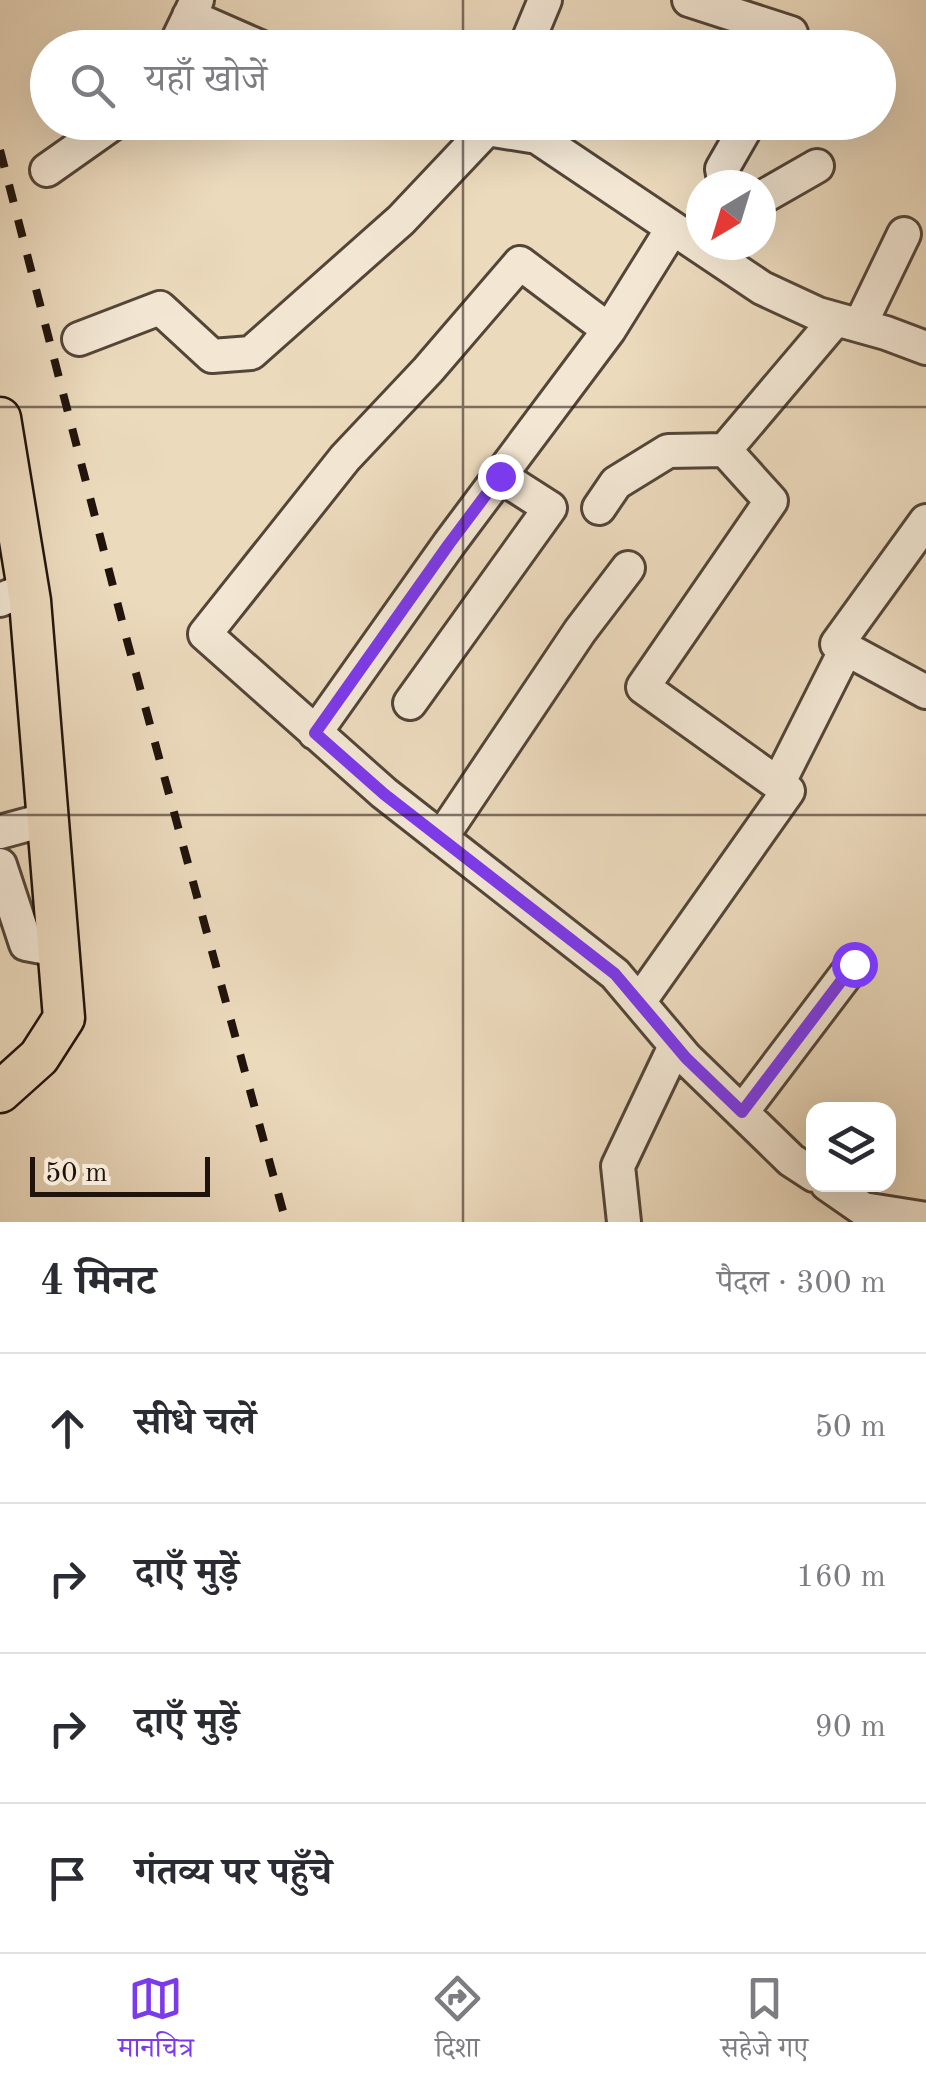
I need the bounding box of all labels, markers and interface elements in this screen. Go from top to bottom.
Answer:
search box [30,30,896,140]
icon: search [65,58,120,113]
text: यहाँ खोजें [145,62,267,100]
north arrow [686,170,776,260]
route end [478,454,524,500]
route start [832,942,878,988]
map controls [806,1102,896,1192]
button: layers [806,1102,896,1192]
scale bar [30,1152,210,1196]
text: 50 m [45,1160,108,1188]
text: 4 मिनट [40,1262,156,1304]
text: पैदल · 300 m [717,1268,886,1300]
icon: ahead [40,1401,95,1456]
text: सीधे चलें [135,1405,256,1443]
text: 50 m [815,1412,886,1444]
icon: right [40,1551,95,1606]
text: दाएँ मुड़ें [135,1555,239,1593]
text: 160 m [796,1562,886,1594]
icon: right [40,1701,95,1756]
text: दाएँ मुड़ें [135,1705,239,1743]
text: 90 m [815,1712,886,1744]
icon: arrive [40,1851,95,1906]
text: गंतव्य पर पहुँचे [135,1855,332,1893]
tab: मानचित्र [118,1971,194,2075]
tab: दिशा [430,1971,485,2075]
tab: सहेजे गए [721,1971,808,2075]

